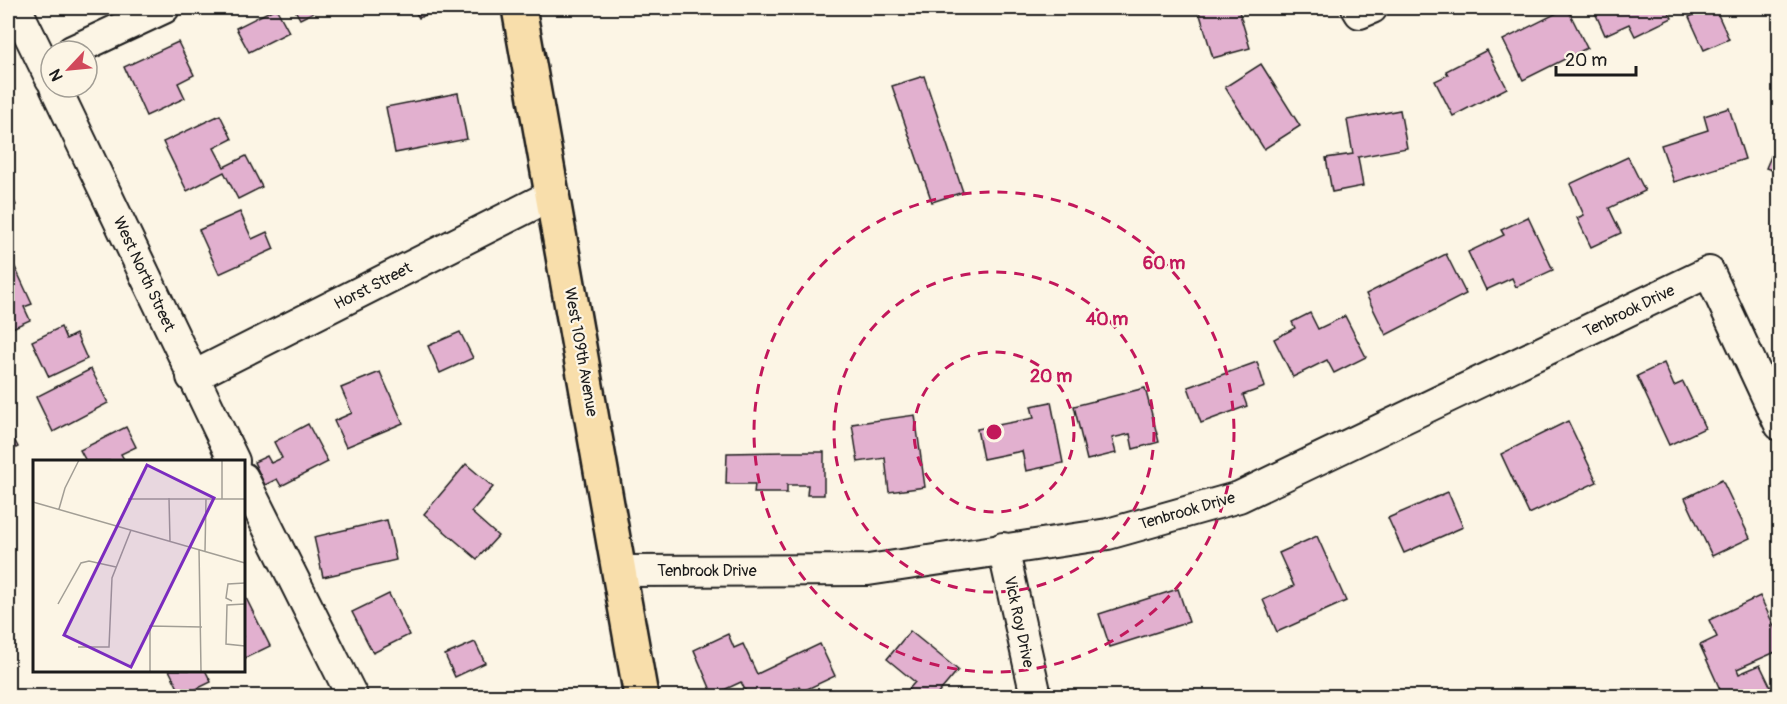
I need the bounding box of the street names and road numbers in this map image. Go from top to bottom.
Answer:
street label: West North Street [109,213,180,335]
street label: Horst Street [331,258,416,314]
street label: Tenbrook Drive [1580,280,1678,342]
street label: West 109th Avenue [560,286,602,418]
street label: Tenbrook Drive [1137,488,1238,534]
street label: Tenbrook Drive [657,561,757,581]
street label: Vick Roy Drive [1000,574,1038,670]

